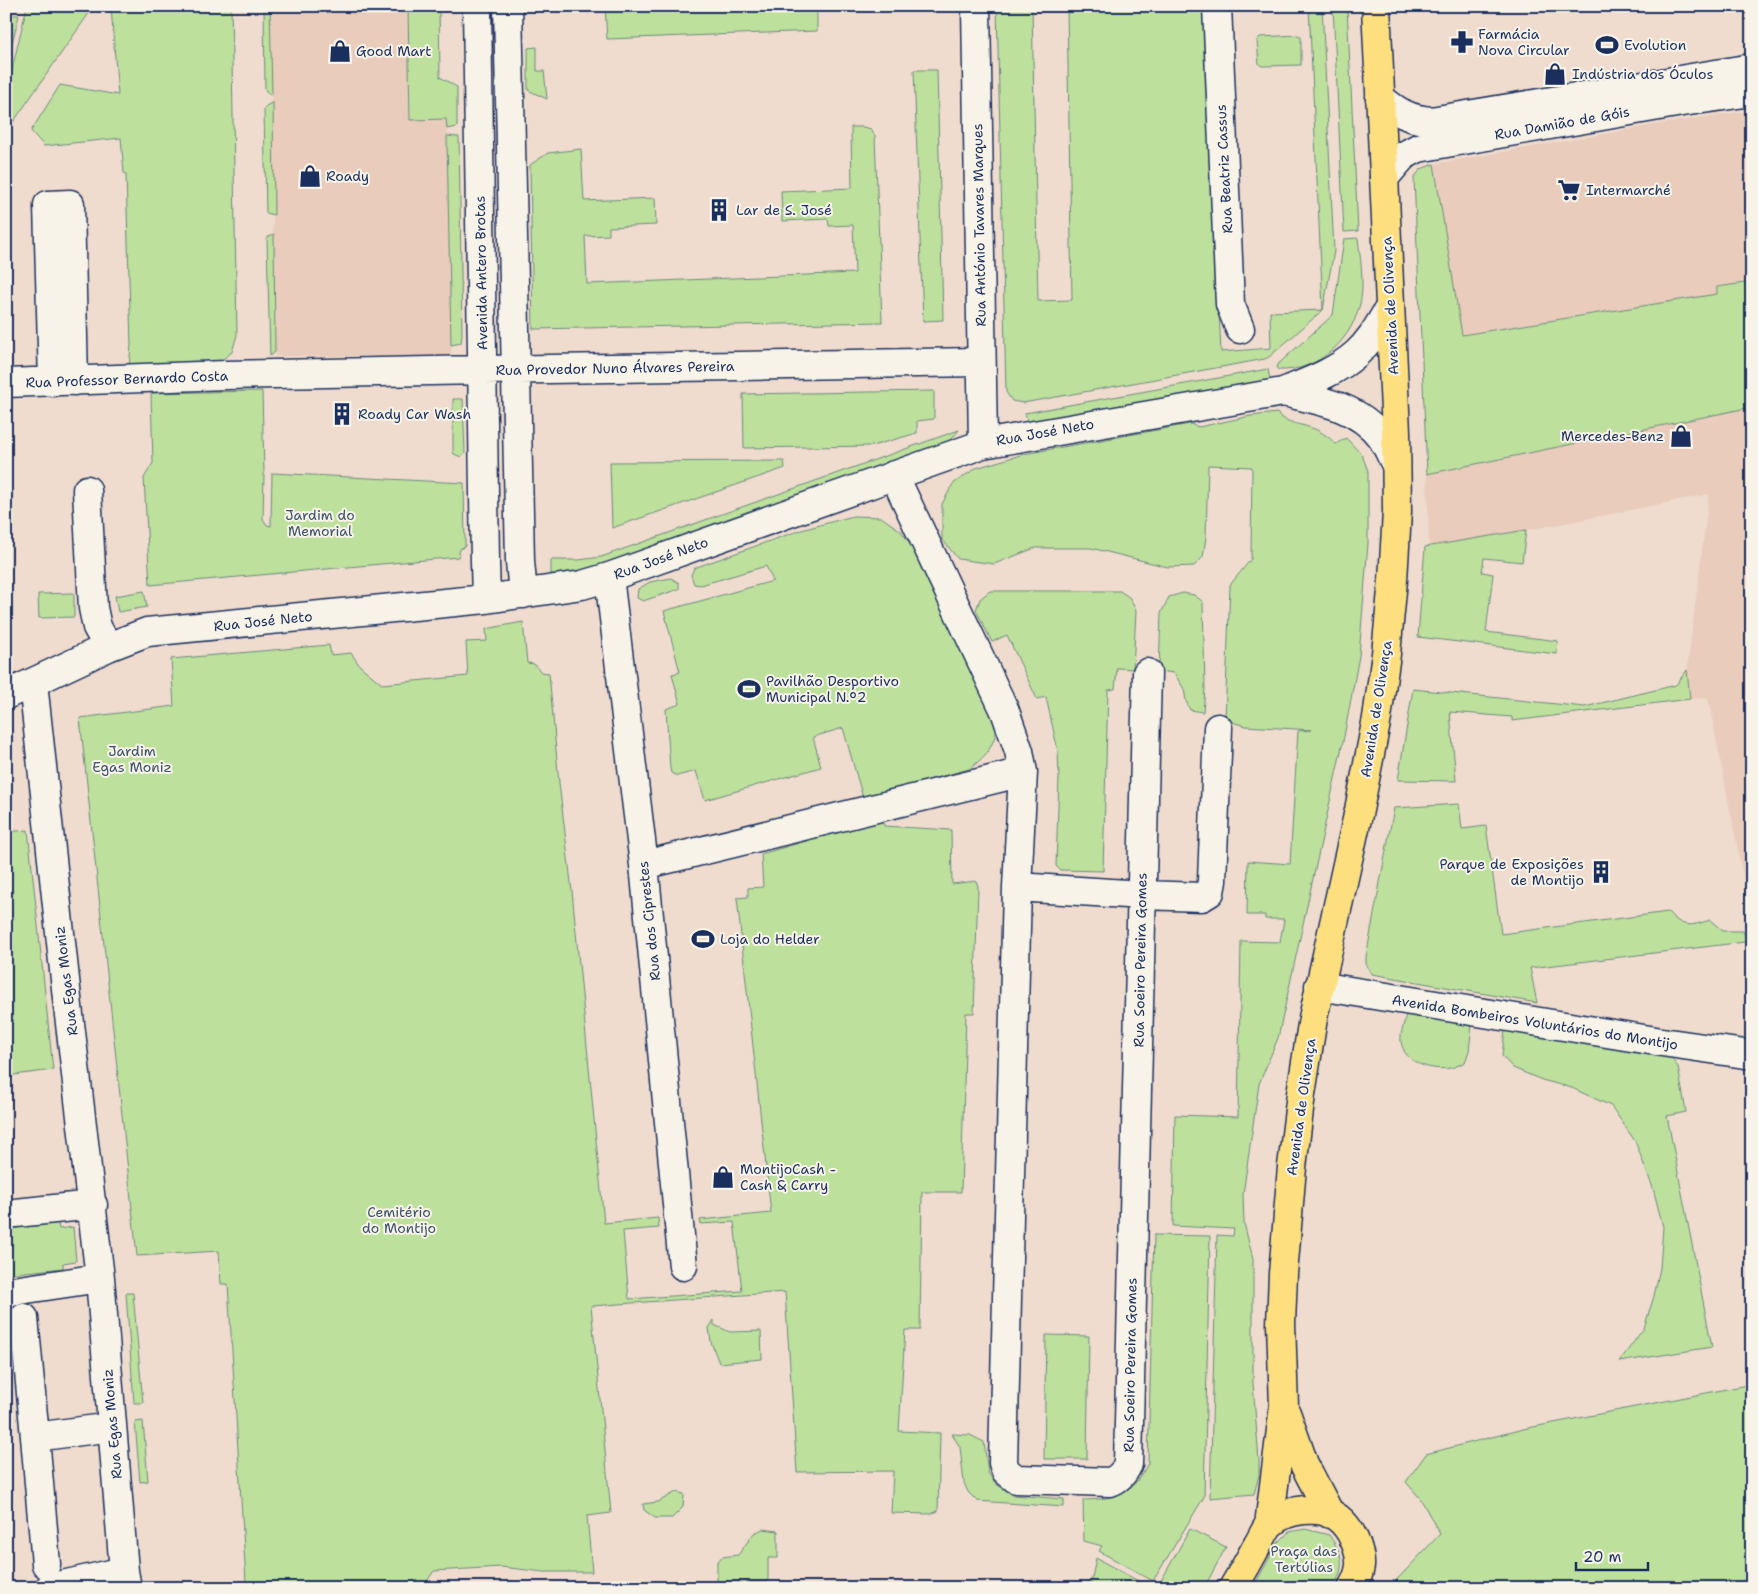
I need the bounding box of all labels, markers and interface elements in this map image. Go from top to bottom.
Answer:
place label: Farmácia Nova Circular [1478,25,1570,59]
pharmacy icon: Farmácia Nova Circular [1449,29,1475,55]
sports icon: Evolution [1594,32,1620,58]
place label: Evolution [1624,36,1687,54]
shop icon: Good Mart [327,38,353,64]
place label: Good Mart [356,42,431,60]
shop icon: Indústria dos Óculos [1542,61,1568,87]
place label: Indústria dos Óculos [1572,65,1713,83]
street label: Rua Damião de Góis [1493,102,1631,144]
street label: Rua Beatriz Cassus [1212,104,1236,234]
street label: Rua António Tavares Marques [968,123,990,327]
shop icon: Roady [297,163,323,189]
place label: Roady [326,167,369,185]
supermarket icon: Intermarché [1556,177,1582,203]
place label: Intermarché [1586,181,1671,199]
street label: Avenida Antero Brotas [471,196,491,350]
building icon: Lar de S. José [706,197,732,223]
place label: Lar de S. José [736,201,832,219]
street label: Avenida de Olivença [1377,236,1403,376]
street label: Rua Provedor Nuno Álvares Pereira [496,357,735,379]
street label: Rua Professor Bernardo Costa [25,366,229,392]
building icon: Roady Car Wash [329,401,355,427]
place label: Roady Car Wash [358,405,471,423]
street label: Rua José Neto [995,415,1095,449]
shop icon: Mercedes-Benz [1668,423,1694,449]
place label: Mercedes-Benz [1561,427,1664,445]
park label: Jardim do Memorial [285,506,355,540]
street label: Rua José Neto [611,533,711,583]
street label: Rua José Neto [213,607,313,635]
street label: Avenida de Olivença [1356,639,1396,779]
place label: Pavilhão Desportivo Municipal N.º2 [766,672,899,706]
sports icon: Pavilhão Desportivo Municipal N.º2 [736,676,762,702]
park label: Jardim Egas Moniz [92,742,172,776]
place label: Parque de Exposições de Montijo [1439,855,1584,889]
building icon: Parque de Exposições de Montijo [1588,859,1614,885]
street label: Rua dos Ciprestes [634,860,664,982]
street label: Rua Soeiro Pereira Gomes [1129,872,1151,1047]
street label: Rua Egas Moniz [50,925,82,1037]
sports icon: Loja do Helder [690,926,716,952]
place label: Loja do Helder [720,930,820,948]
street label: Avenida Bombeiros Voluntários do Montijo [1391,990,1679,1054]
street label: Avenida de Olivença [1282,1037,1320,1177]
place label: MontijoCash - Cash & Carry [740,1160,836,1194]
shop icon: MontijoCash - Cash & Carry [710,1164,736,1190]
park label: Cemitério do Montijo [362,1203,436,1237]
street label: Rua Soeiro Pereira Gomes [1119,1277,1141,1452]
street label: Rua Egas Moniz [98,1368,126,1480]
scale bar [1576,1539,1648,1571]
park label: Praça das Tertúlias [1270,1542,1338,1576]
text: 20 m [1583,1547,1622,1567]

